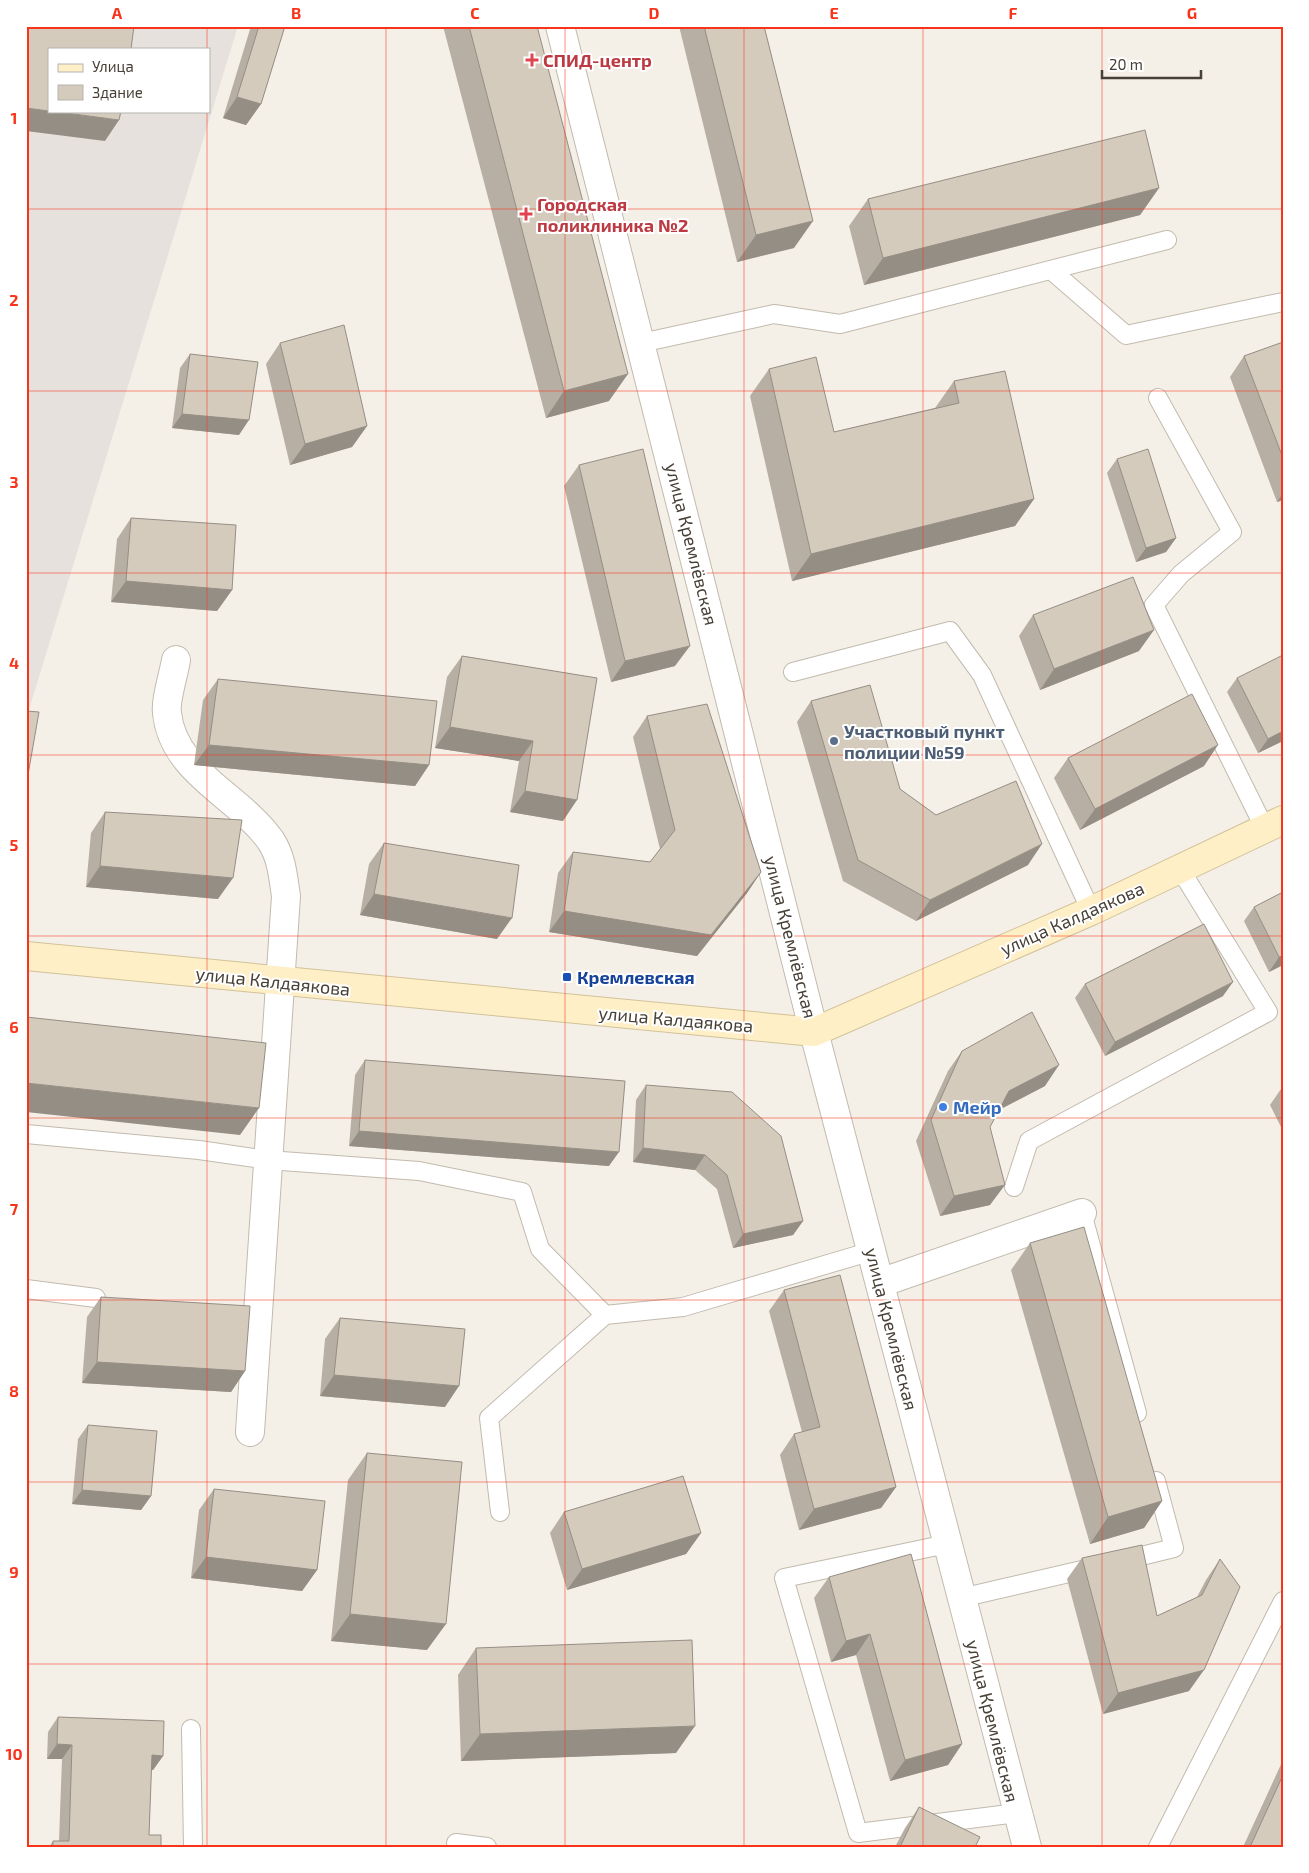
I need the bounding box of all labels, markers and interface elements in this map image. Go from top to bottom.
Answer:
text: A [112,3,123,22]
text: B [291,3,301,22]
text: C [470,3,480,22]
text: D [649,3,660,22]
text: E [829,3,839,22]
text: F [1009,3,1018,22]
text: G [1187,3,1197,22]
legend [48,48,210,112]
scale bar [1102,48,1200,80]
place label: СПИД-центр [543,49,652,71]
marker: СПИД-центр [525,53,539,67]
text: 20 m [1109,55,1143,73]
text: Улица [92,57,134,75]
text: Здание [92,83,143,101]
text: 1 [11,108,17,127]
place label: Городская поликлиника №2 [537,193,688,236]
marker: Городская поликлиника №2 [519,207,533,221]
text: 2 [9,290,19,309]
street label: улица Кремлёвская [661,460,723,628]
text: 3 [9,472,19,491]
text: 4 [9,653,19,672]
place label: Участковый пункт полиции №59 [844,720,1005,763]
marker: Участковый пункт полиции №59 [828,735,840,747]
text: 5 [10,835,19,854]
street label: улица Кремлёвская [760,853,822,1021]
street label: улица Калдаякова [997,876,1147,960]
street label: улица Калдаякова [195,962,351,1000]
place label: Кремлевская [577,966,695,988]
marker: Кремлевская [561,971,573,983]
street label: улица Калдаякова [598,1001,754,1037]
text: 6 [9,1017,19,1036]
place label: Мейр [953,1096,1002,1118]
marker: Мейр [937,1101,949,1113]
text: 7 [10,1199,19,1218]
street label: улица Кремлёвская [861,1245,923,1413]
text: 8 [9,1381,19,1400]
text: 9 [9,1562,19,1581]
street label: улица Кремлёвская [962,1637,1024,1805]
text: 10 [5,1744,23,1763]

